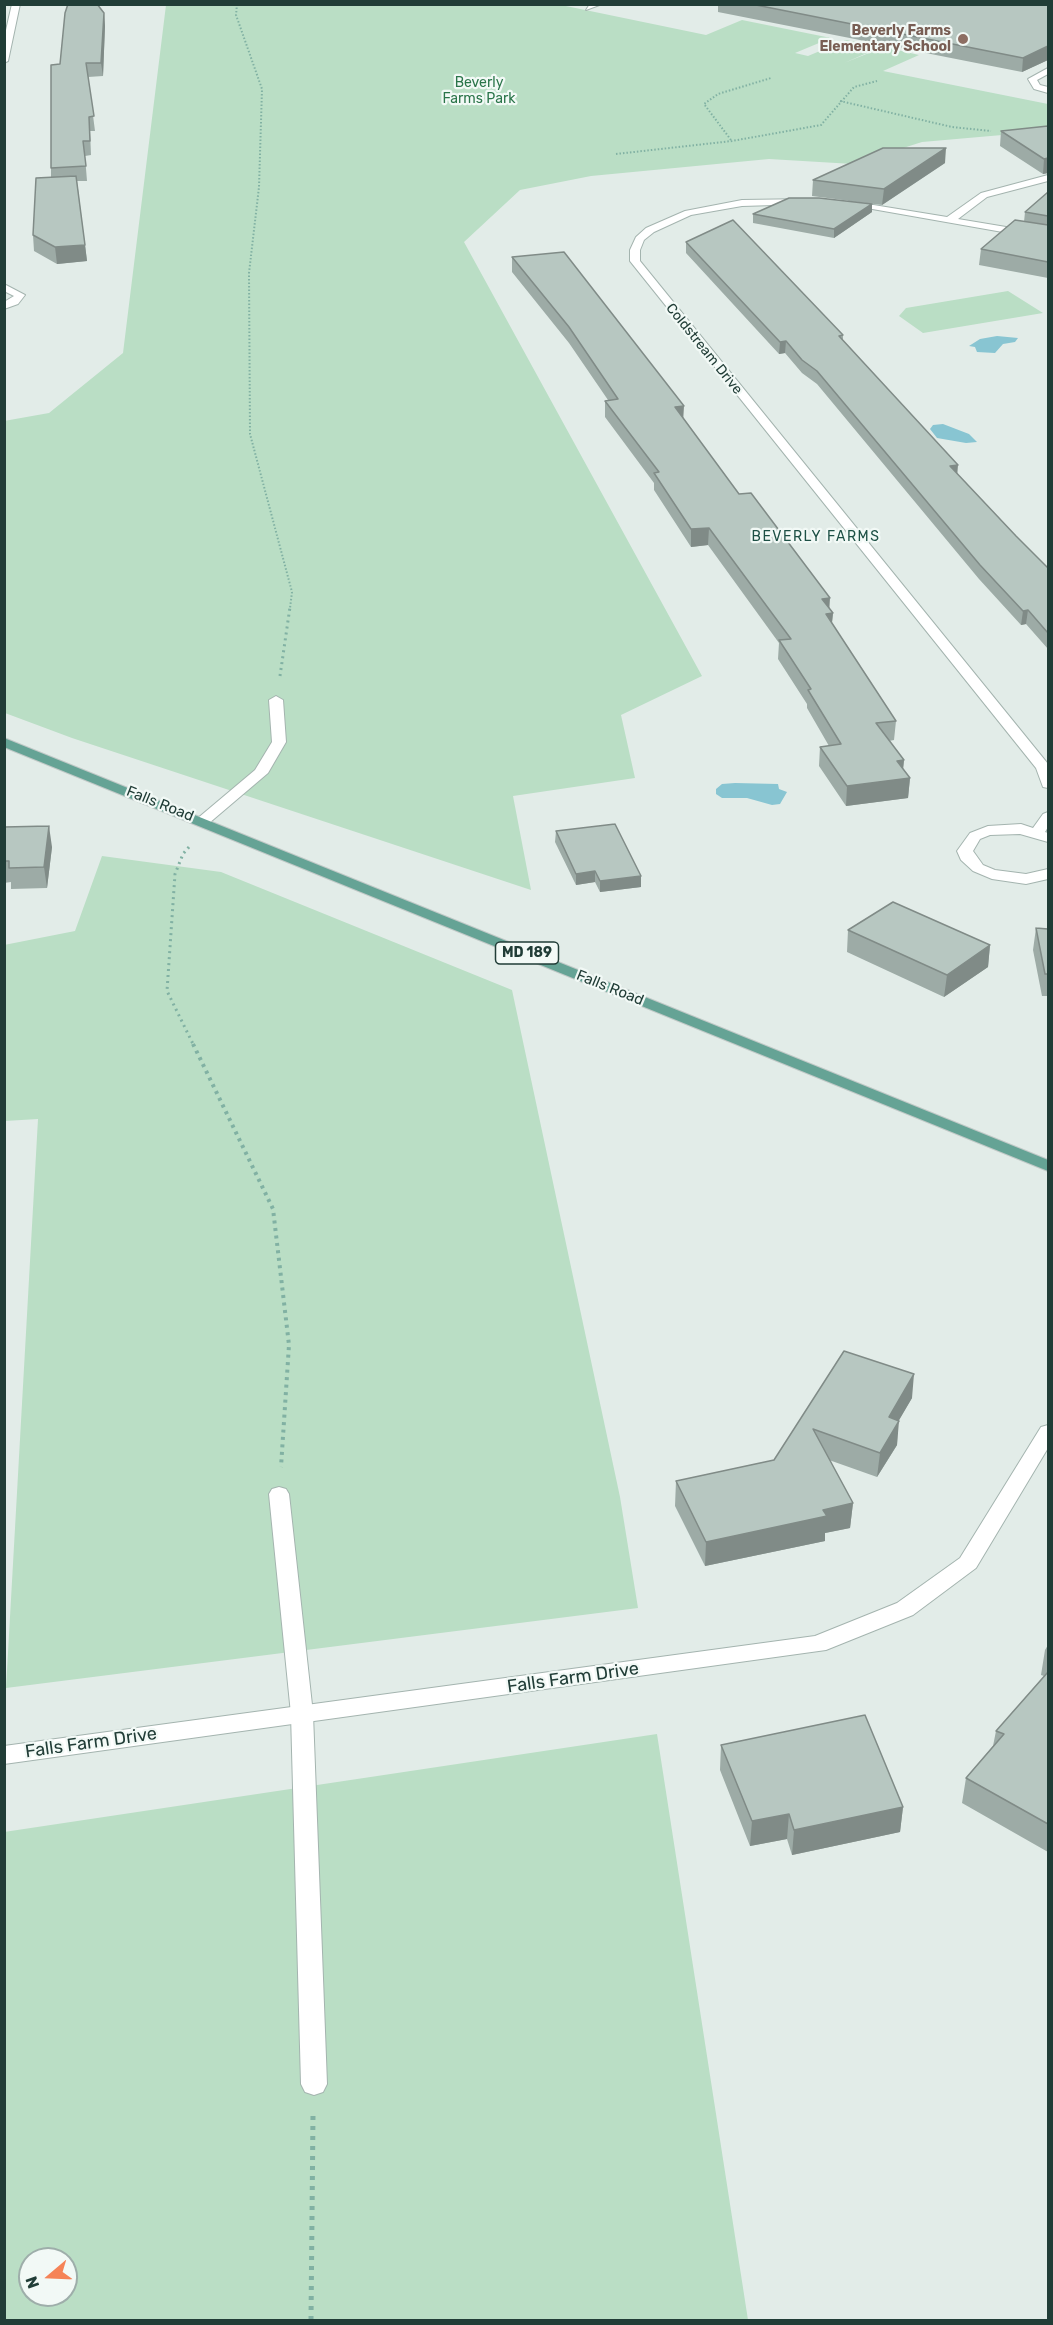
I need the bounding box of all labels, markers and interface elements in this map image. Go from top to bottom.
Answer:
place label: Beverly Farms Elementary School [819,23,951,56]
marker: Beverly Farms Elementary School [956,32,970,46]
park label: Beverly Farms Park [443,75,515,108]
street label: Coldstream Drive [662,300,746,398]
district label: BEVERLY FARMS [752,529,880,545]
street label: Falls Road [124,782,196,826]
road number: MD 189 [496,942,558,964]
street label: Falls Road [574,966,646,1010]
street label: Falls Farm Drive [506,1658,640,1698]
street label: Falls Farm Drive [24,1723,158,1763]
north arrow [18,2247,78,2307]
text: N [22,2274,43,2291]

